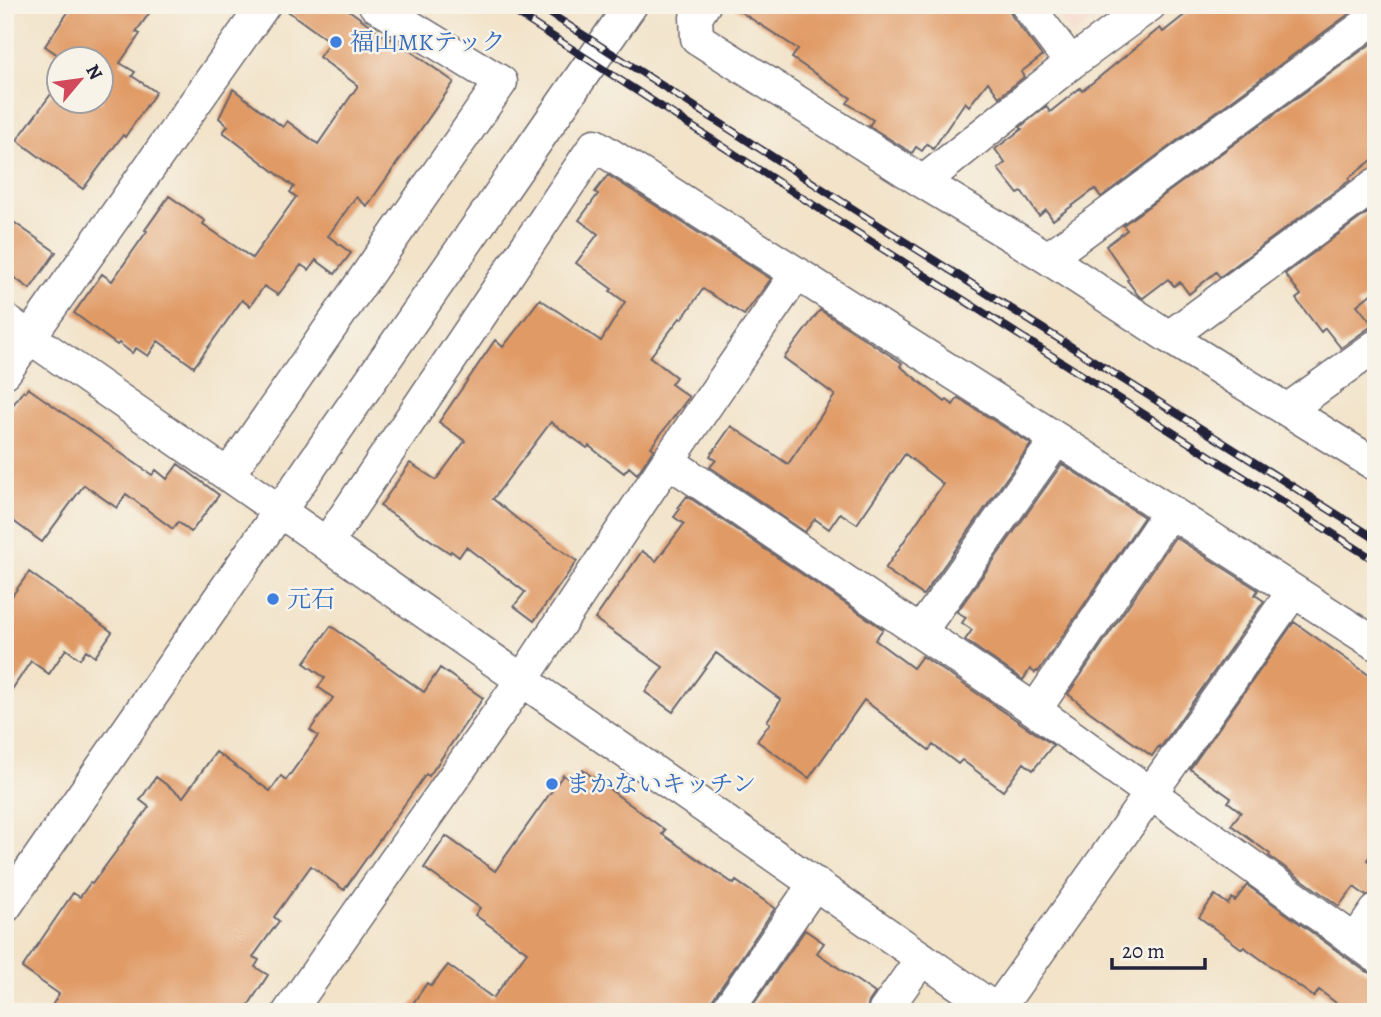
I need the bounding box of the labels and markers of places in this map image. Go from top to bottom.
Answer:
place label: 福山MKテック [350,26,505,58]
marker: 福山MKテック [328,34,344,50]
place label: 元石 [287,583,335,615]
marker: 元石 [265,591,281,607]
place label: まかないキッチン [566,768,756,800]
marker: まかないキッチン [544,776,560,792]

